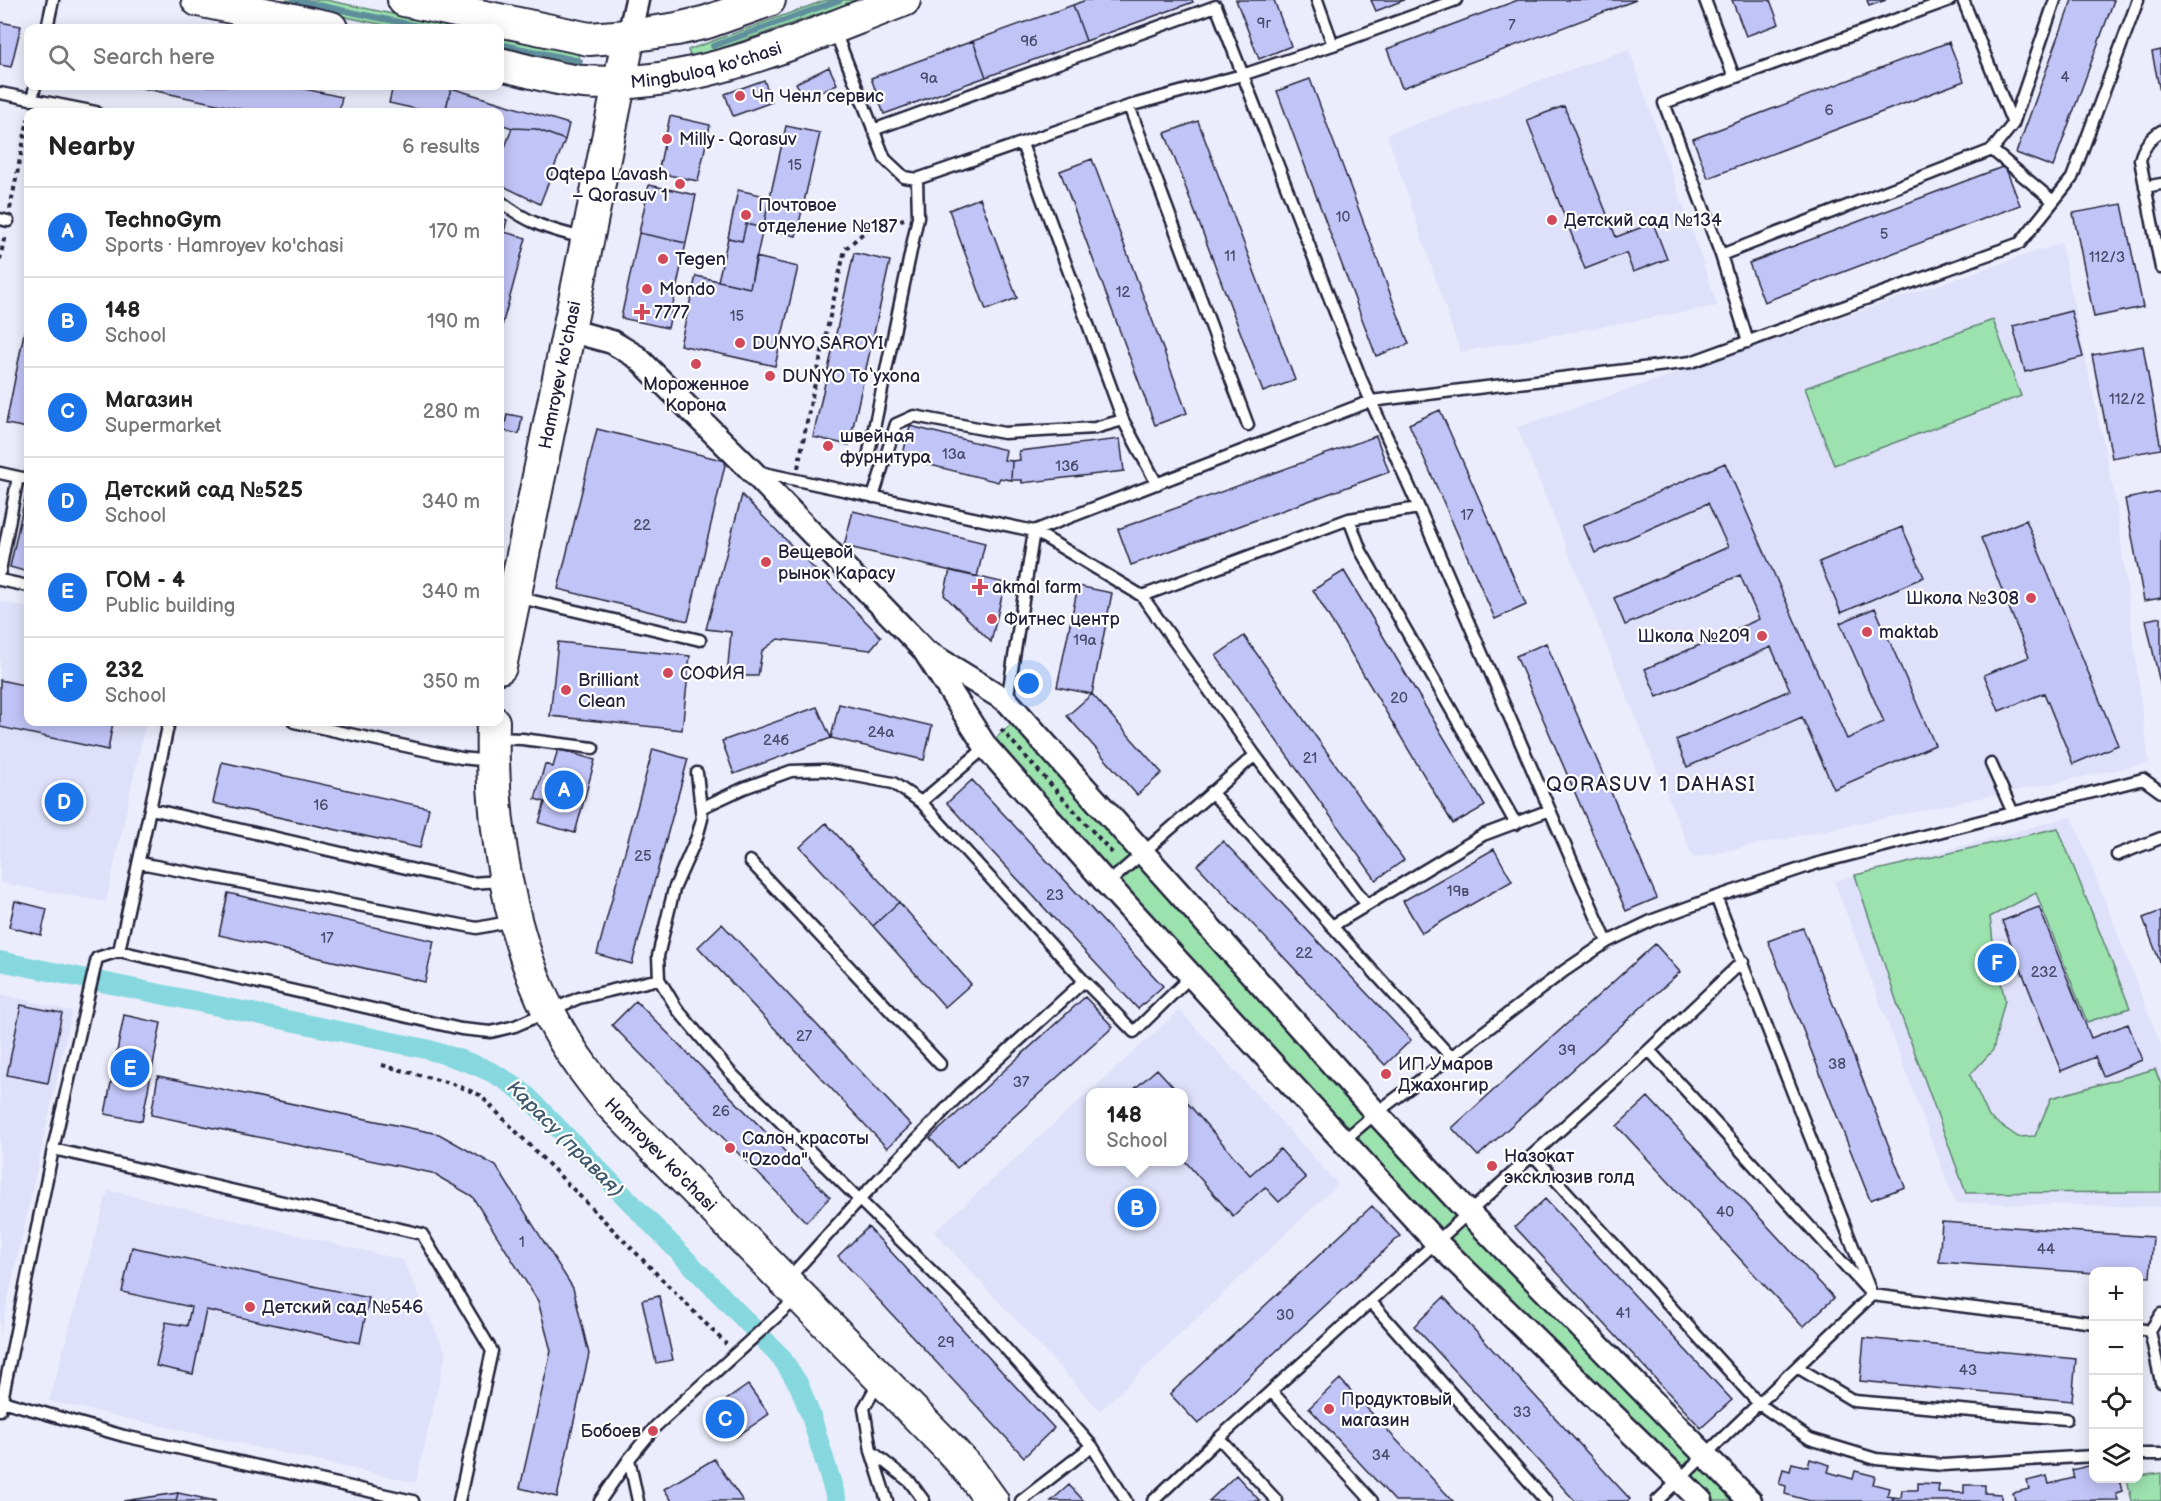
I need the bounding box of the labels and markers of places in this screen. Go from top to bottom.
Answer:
place label: Чп Ченл сервис [752,86,884,107]
marker: Чп Ченл сервис [733,89,747,103]
place label: Milly - Qorasuv [679,129,797,150]
marker: Milly - Qorasuv [660,132,674,146]
place label: Oqtepa Lavash – Qorasuv 1 [545,164,668,206]
marker: Oqtepa Lavash – Qorasuv 1 [673,177,687,191]
place label: Почтовое отделение №187 [758,195,898,237]
marker: Почтовое отделение №187 [739,208,753,222]
place label: Детский сад №134 [1564,210,1722,231]
marker: Детский сад №134 [1545,213,1559,227]
place label: Tegen [675,249,726,270]
marker: Tegen [656,252,670,266]
place label: Mondo [659,279,715,300]
marker: Mondo [640,282,654,296]
place label: 7777 [654,302,690,323]
marker: 7777 [635,305,649,319]
place label: DUNYO SAROYI [752,333,884,354]
marker: DUNYO SAROYI [733,336,747,350]
marker: Мороженное Корона [689,357,703,371]
place label: DUNYO To‘yxona [782,366,920,387]
marker: DUNYO To‘yxona [763,369,777,383]
place label: Мороженное Корона [643,374,749,416]
place label: швейная фурнитура [840,426,932,468]
marker: швейная фурнитура [821,439,835,453]
place label: Вещевой рынок Карасу [778,542,896,584]
marker: Вещевой рынок Карасу [759,555,773,569]
place label: akmal farm [992,577,1081,598]
marker: akmal farm [973,580,987,594]
place label: Школа №308 [1906,588,2019,609]
marker: Школа №308 [2024,591,2038,605]
place label: Фитнес центр [1004,609,1120,630]
marker: Фитнес центр [985,612,999,626]
place label: maktab [1879,622,1939,643]
marker: maktab [1860,625,1874,639]
place label: Школа №209 [1637,626,1750,647]
marker: Школа №209 [1755,629,1769,643]
place label: СОФИЯ [680,663,745,684]
marker: СОФИЯ [661,666,675,680]
place label: Brilliant Clean [578,670,640,712]
marker: Brilliant Clean [559,683,573,697]
pin: A [544,768,584,812]
pin: D [44,780,84,824]
pin: F [1978,940,2016,986]
pin: E [110,1046,150,1090]
place label: ИП Умаров Джахонгир [1398,1054,1493,1096]
marker: ИП Умаров Джахонгир [1379,1067,1393,1081]
place label: Салон красоты "Ozoda" [742,1128,869,1170]
marker: Салон красоты "Ozoda" [723,1141,737,1155]
place label: Назокат эксклюзив голд [1504,1146,1634,1188]
marker: Назокат эксклюзив голд [1485,1159,1499,1173]
pin: B [1118,1186,1156,1230]
place label: Детский сад №546 [262,1297,423,1318]
marker: Детский сад №546 [243,1300,257,1314]
place label: Продуктовый магазин [1341,1389,1452,1431]
pin: C [706,1396,744,1442]
marker: Продуктовый магазин [1322,1402,1336,1416]
place label: Бобоев [580,1421,642,1442]
marker: Бобоев [646,1424,660,1438]

